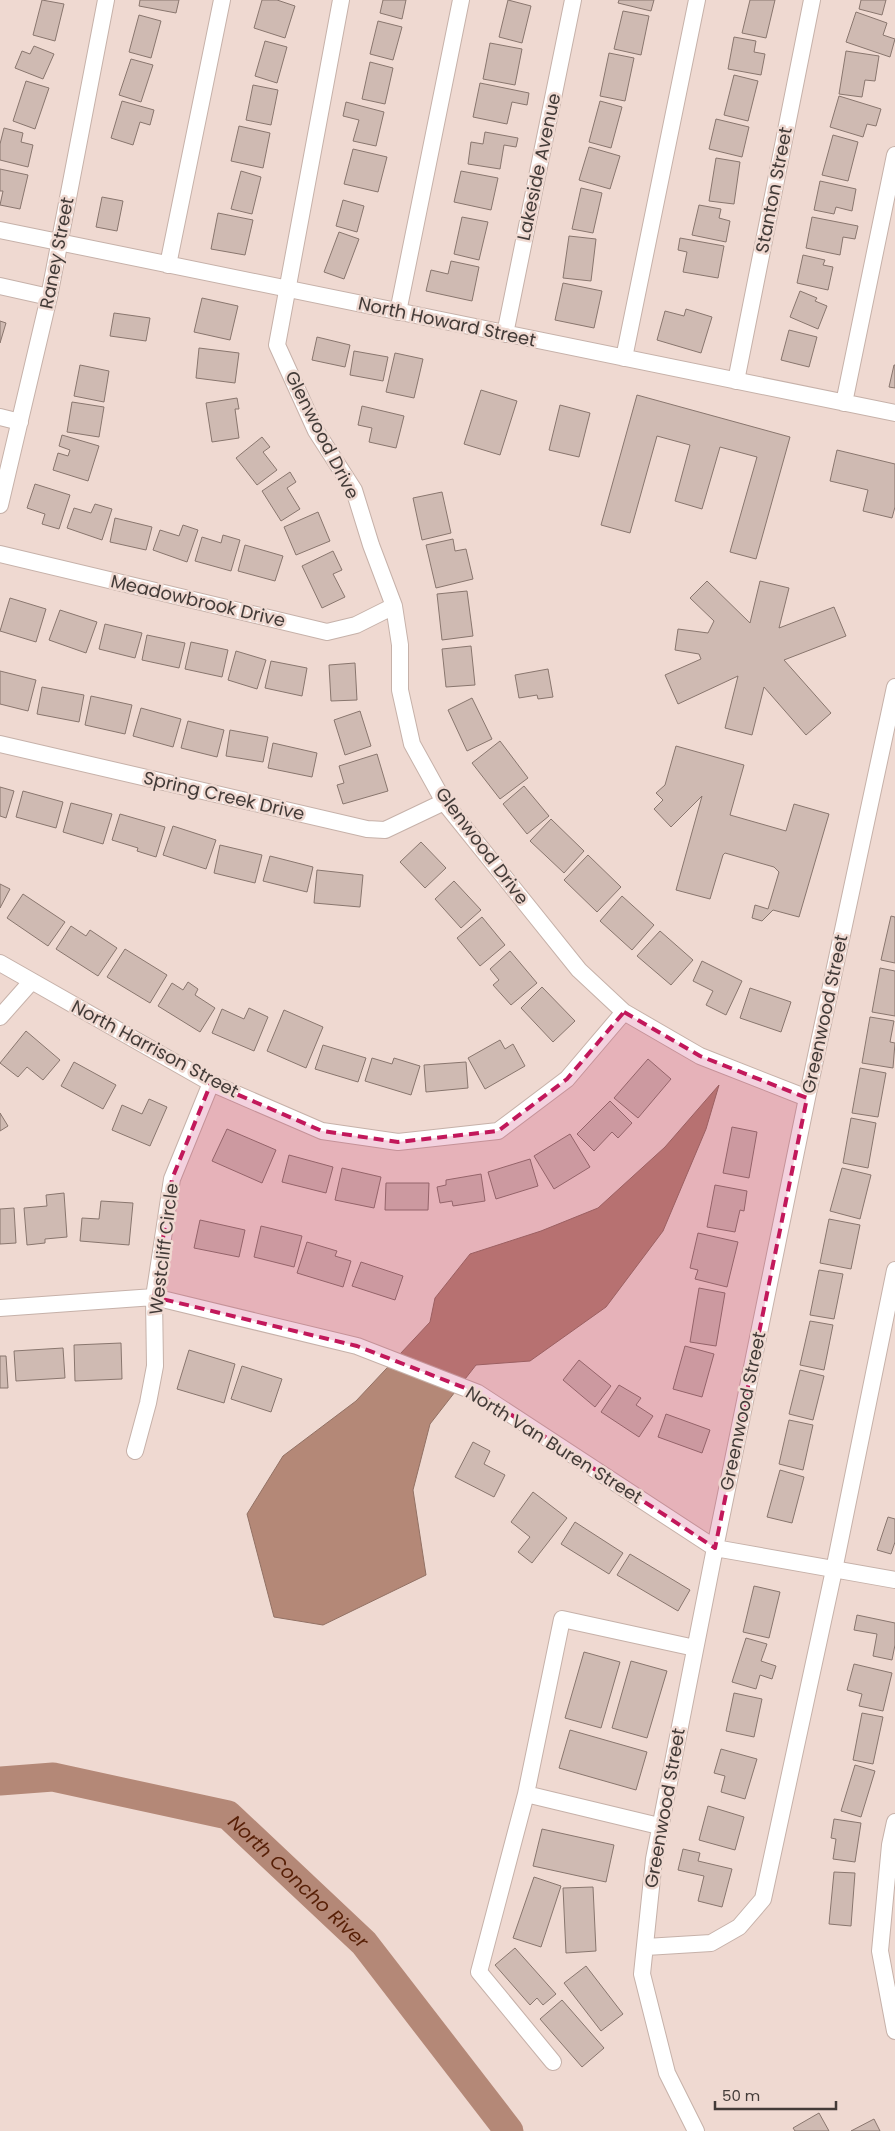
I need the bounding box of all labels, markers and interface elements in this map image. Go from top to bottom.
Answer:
street label: Lakeside Avenue [511,91,566,243]
street label: Stanton Street [749,125,798,255]
street label: Raney Street [33,195,80,311]
street label: North Howard Street [356,290,538,353]
street label: Glenwood Drive [279,366,366,503]
street label: Meadowbrook Drive [108,568,288,633]
street label: Spring Creek Drive [141,765,307,826]
street label: Glenwood Drive [430,782,535,910]
street label: Greenwood Street [795,932,854,1096]
street label: North Harrison Street [67,994,243,1103]
street label: Westcliff Circle [143,1182,184,1316]
street label: Greenwood Street [713,1329,772,1493]
street label: North Van Buren Street [461,1380,647,1509]
street label: Greenwood Street [638,1726,691,1890]
water label: North Concho River [222,1809,375,1955]
scale bar [715,2078,836,2110]
text: 50 m [722,2085,760,2106]

